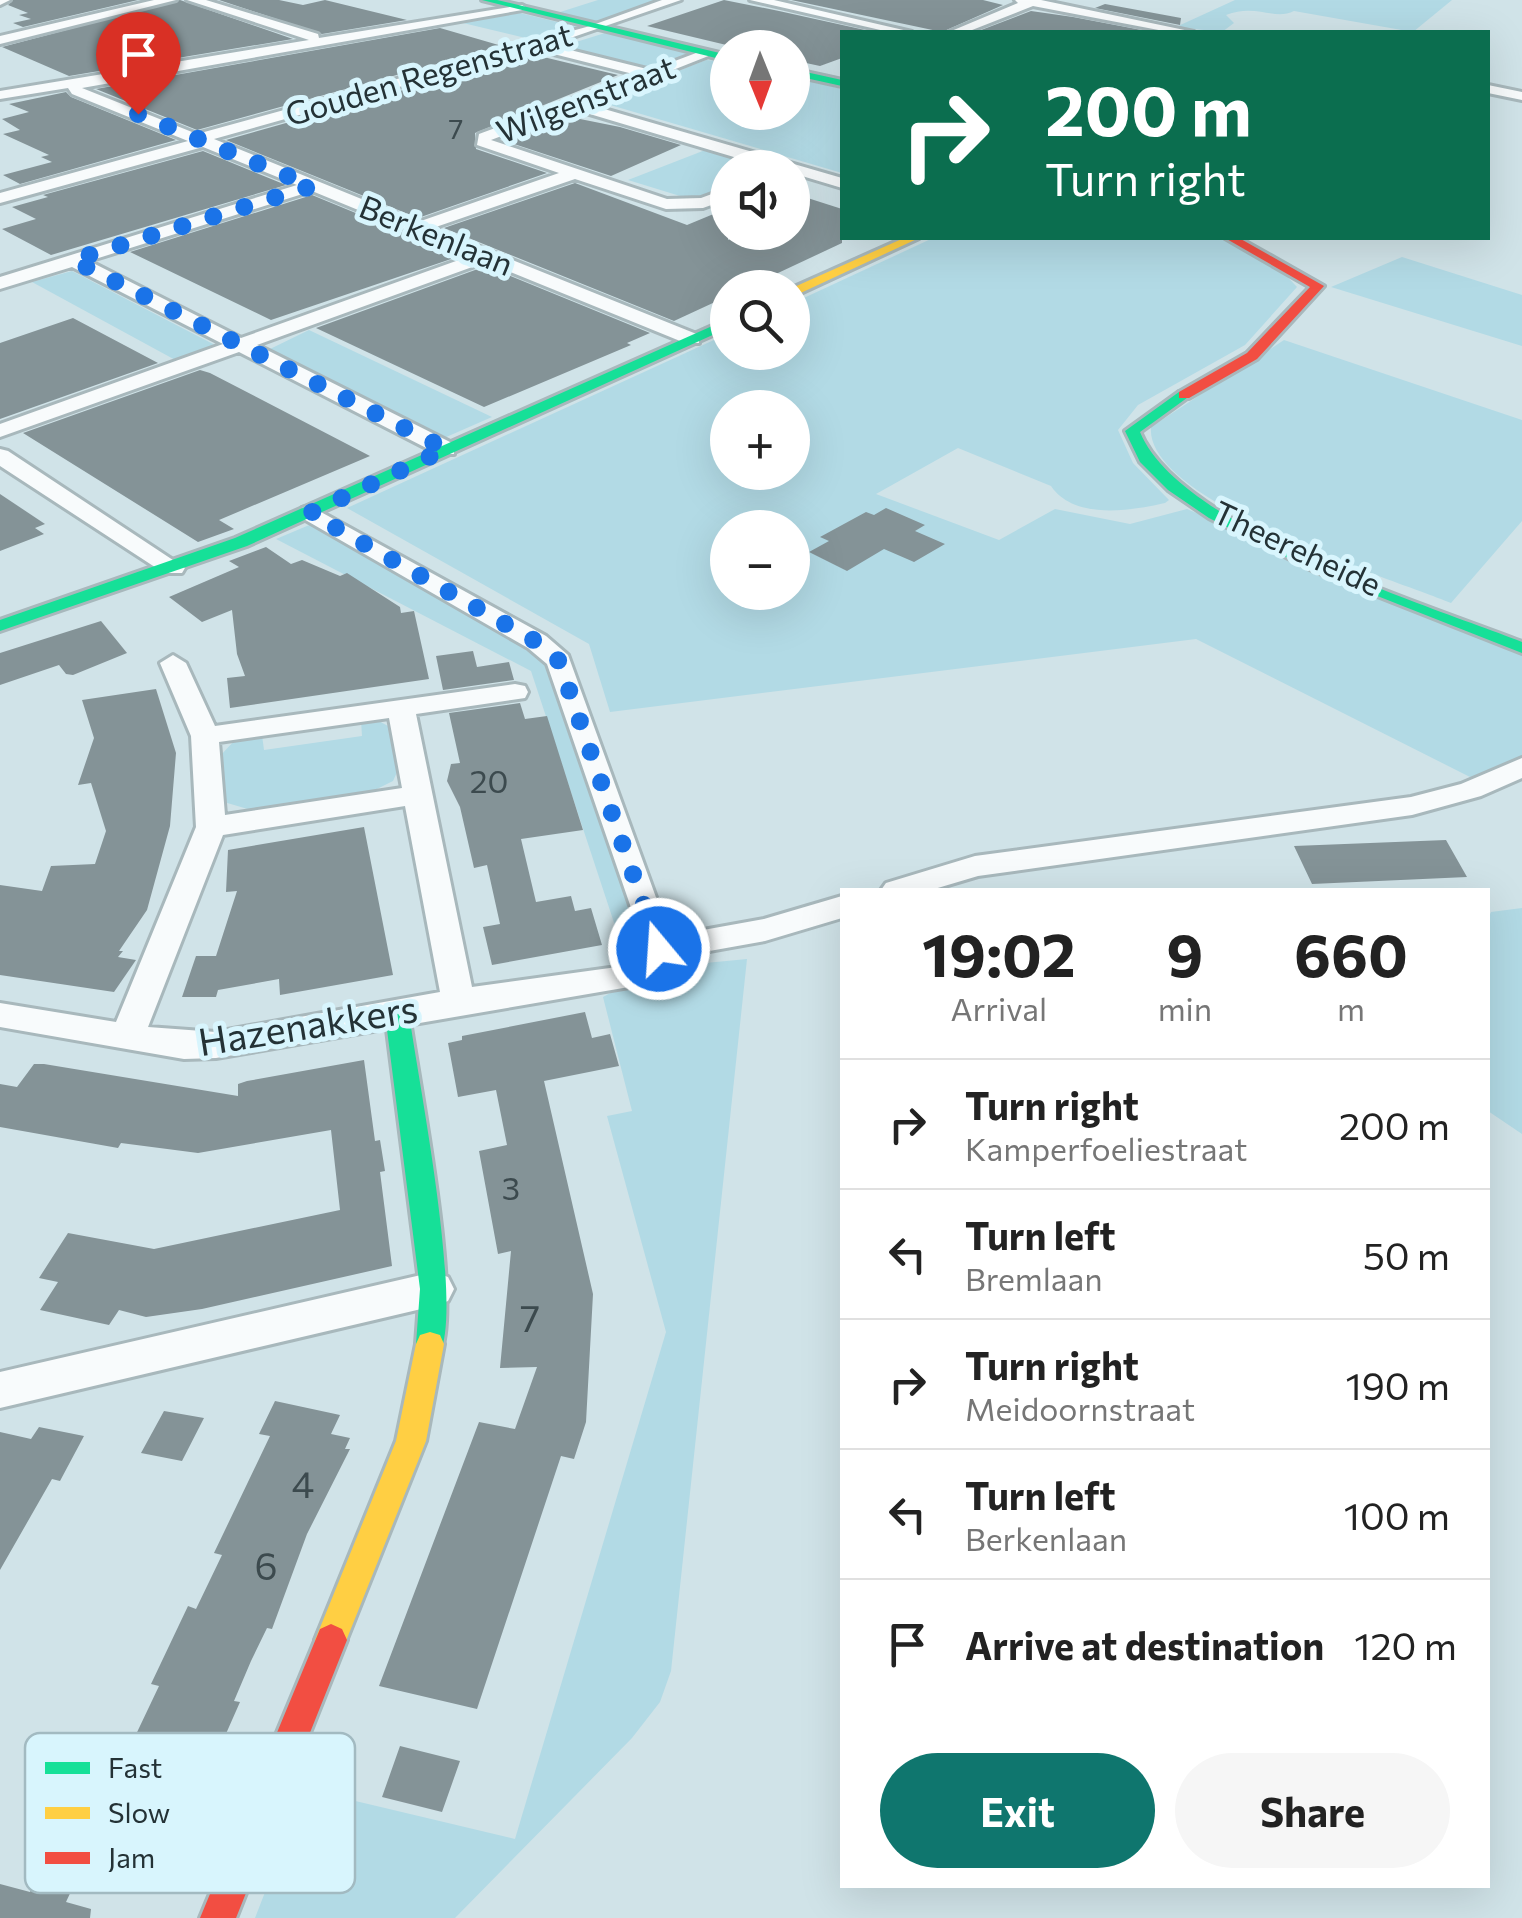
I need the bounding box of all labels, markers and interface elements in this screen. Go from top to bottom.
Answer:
pin [96,12,181,115]
street label: Gouden Regenstraat [280,13,576,133]
icon: arrive [111,27,166,82]
north arrow [710,30,810,130]
map controls [710,30,810,610]
street label: Wilgenstraat [490,46,680,150]
text: 200 m [1045,65,1252,150]
icon: right [880,70,1010,200]
house number: 7 [449,111,463,145]
button: sound [710,150,810,250]
text: Turn right [1045,150,1246,205]
street label: Berkenlaan [354,185,519,283]
button: search [710,270,810,370]
button: + [710,390,810,490]
street label: Theereheide [1208,491,1388,603]
button: − [710,510,810,610]
house number: 20 [470,760,508,800]
position arrow [607,897,711,1001]
text: 19:02 [922,916,1076,989]
text: 9 [1166,916,1203,989]
text: 660 [1294,916,1408,989]
street label: Hazenakkers [195,983,420,1064]
text: Arrival [950,988,1047,1028]
text: min [1158,988,1212,1028]
text: m [1337,988,1365,1028]
text: Turn right [965,1081,1139,1128]
icon: right [880,1097,935,1152]
text: 200 m [1339,1101,1450,1148]
text: Kamperfoeliestraat [965,1128,1247,1168]
house number: 3 [502,1167,520,1207]
text: Turn left [965,1211,1116,1258]
icon: left [880,1227,935,1282]
text: 50 m [1363,1231,1450,1278]
text: Bremlaan [965,1258,1103,1298]
house number: 7 [520,1293,540,1340]
text: Turn right [965,1341,1139,1388]
icon: right [880,1357,935,1412]
text: 190 m [1345,1361,1450,1408]
text: Meidoornstraat [965,1388,1195,1428]
house number: 4 [292,1459,314,1506]
text: Turn left [965,1471,1116,1518]
icon: left [880,1487,935,1542]
text: 100 m [1344,1491,1450,1538]
text: Berkenlaan [965,1518,1127,1558]
house number: 6 [254,1541,278,1588]
icon: arrive [880,1617,935,1672]
text: Arrive at destination [965,1621,1324,1668]
text: 120 m [1354,1621,1457,1668]
legend [25,1733,355,1893]
text: Fast [108,1750,162,1784]
button: Exit [880,1753,1155,1868]
button: Share [1175,1753,1450,1868]
text: Slow [108,1795,170,1829]
text: Jam [108,1840,155,1874]

